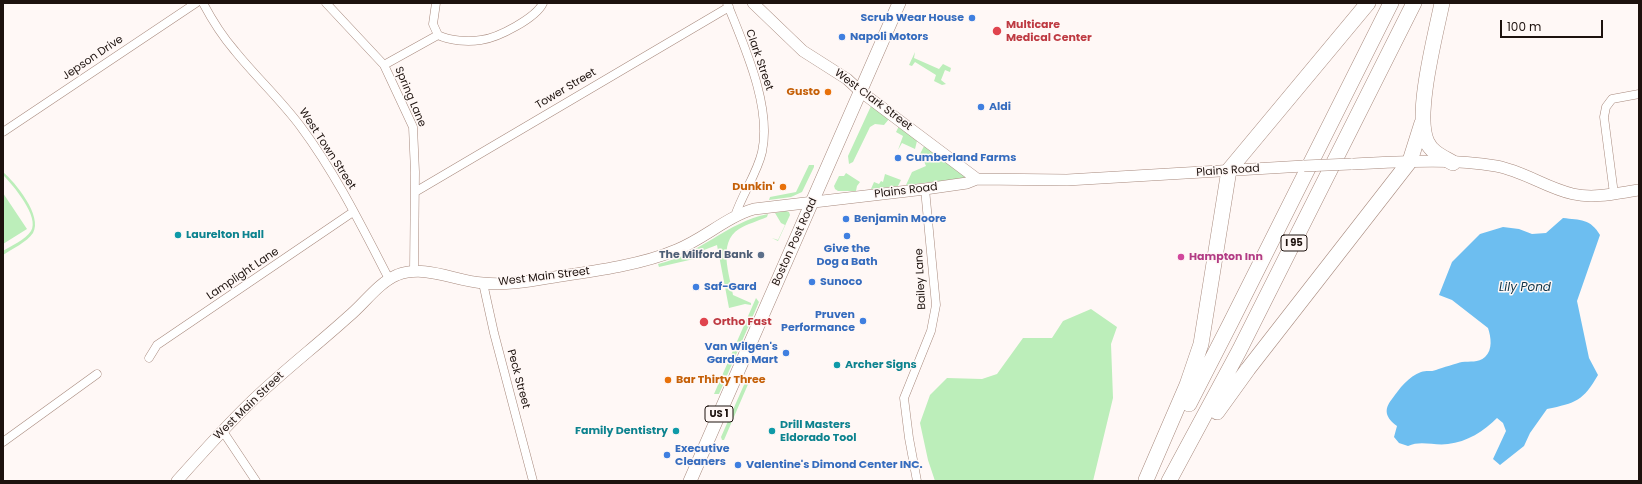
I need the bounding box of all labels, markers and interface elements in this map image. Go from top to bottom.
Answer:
place label: Scrub Wear House [860,11,964,25]
scale bar [1502,12,1605,38]
marker: Scrub Wear House [967,13,977,23]
place label: Multicare Medical Center [1006,18,1092,44]
text: 100 m [1507,18,1541,35]
marker: Multicare Medical Center [991,25,1003,37]
street label: Clark Street [742,28,776,92]
place label: Napoli Motors [850,30,928,44]
marker: Napoli Motors [837,32,847,42]
street label: Jepson Drive [60,33,126,83]
street label: Spring Lane [391,65,429,129]
street label: Tower Street [533,66,599,112]
street label: West Clark Street [832,67,914,133]
place label: Gusto [787,85,820,99]
marker: Gusto [823,87,833,97]
place label: Aldi [989,100,1011,114]
marker: Aldi [976,102,986,112]
street label: West Town Street [296,106,358,192]
place label: Cumberland Farms [906,151,1016,165]
marker: Cumberland Farms [893,153,903,163]
street label: Plains Road [1196,162,1260,180]
place label: Dunkin' [732,180,775,194]
street label: Plains Road [874,181,938,201]
marker: Dunkin' [778,182,788,192]
street label: Boston Post Road [770,196,820,288]
place label: Benjamin Moore [854,212,946,226]
marker: Benjamin Moore [841,214,851,224]
place label: Laurelton Hall [186,228,264,242]
marker: Laurelton Hall [173,230,183,240]
marker: Give the Dog a Bath [842,231,852,241]
road number: I 95 [1281,235,1307,251]
place label: Give the Dog a Bath [816,242,878,268]
street label: Lamplight Lane [205,245,281,303]
place label: The Milford Bank [659,248,753,262]
street label: Bailey Lane [913,248,929,310]
marker: The Milford Bank [756,250,766,260]
place label: Hampton Inn [1189,250,1263,264]
marker: Hampton Inn [1176,252,1186,262]
street label: West Main Street [498,265,590,289]
place label: Sunoco [820,275,862,289]
marker: Sunoco [807,277,817,287]
place label: Saf-Gard [704,280,757,294]
water label: Lily Pond [1499,281,1551,295]
marker: Saf-Gard [691,282,701,292]
place label: Pruven Performance [781,308,855,334]
place label: Ortho Fast [713,315,772,329]
marker: Ortho Fast [698,316,710,328]
marker: Pruven Performance [858,316,868,326]
place label: Van Wilgen's Garden Mart [704,340,778,366]
street label: Peck Street [504,348,532,410]
marker: Van Wilgen's Garden Mart [781,348,791,358]
place label: Archer Signs [845,358,917,372]
marker: Archer Signs [832,360,842,370]
street label: West Main Street [211,369,287,443]
place label: Bar Thirty Three [676,373,766,387]
marker: Bar Thirty Three [663,375,673,385]
road number: US 1 [705,406,733,422]
place label: Drill Masters Eldorado Tool [780,418,856,444]
place label: Family Dentistry [575,424,668,438]
marker: Family Dentistry [671,426,681,436]
marker: Drill Masters Eldorado Tool [767,426,777,436]
place label: Executive Cleaners [675,442,730,468]
marker: Executive Cleaners [662,450,672,460]
place label: Valentine's Dimond Center INC. [746,458,923,472]
marker: Valentine's Dimond Center INC. [733,460,743,470]

